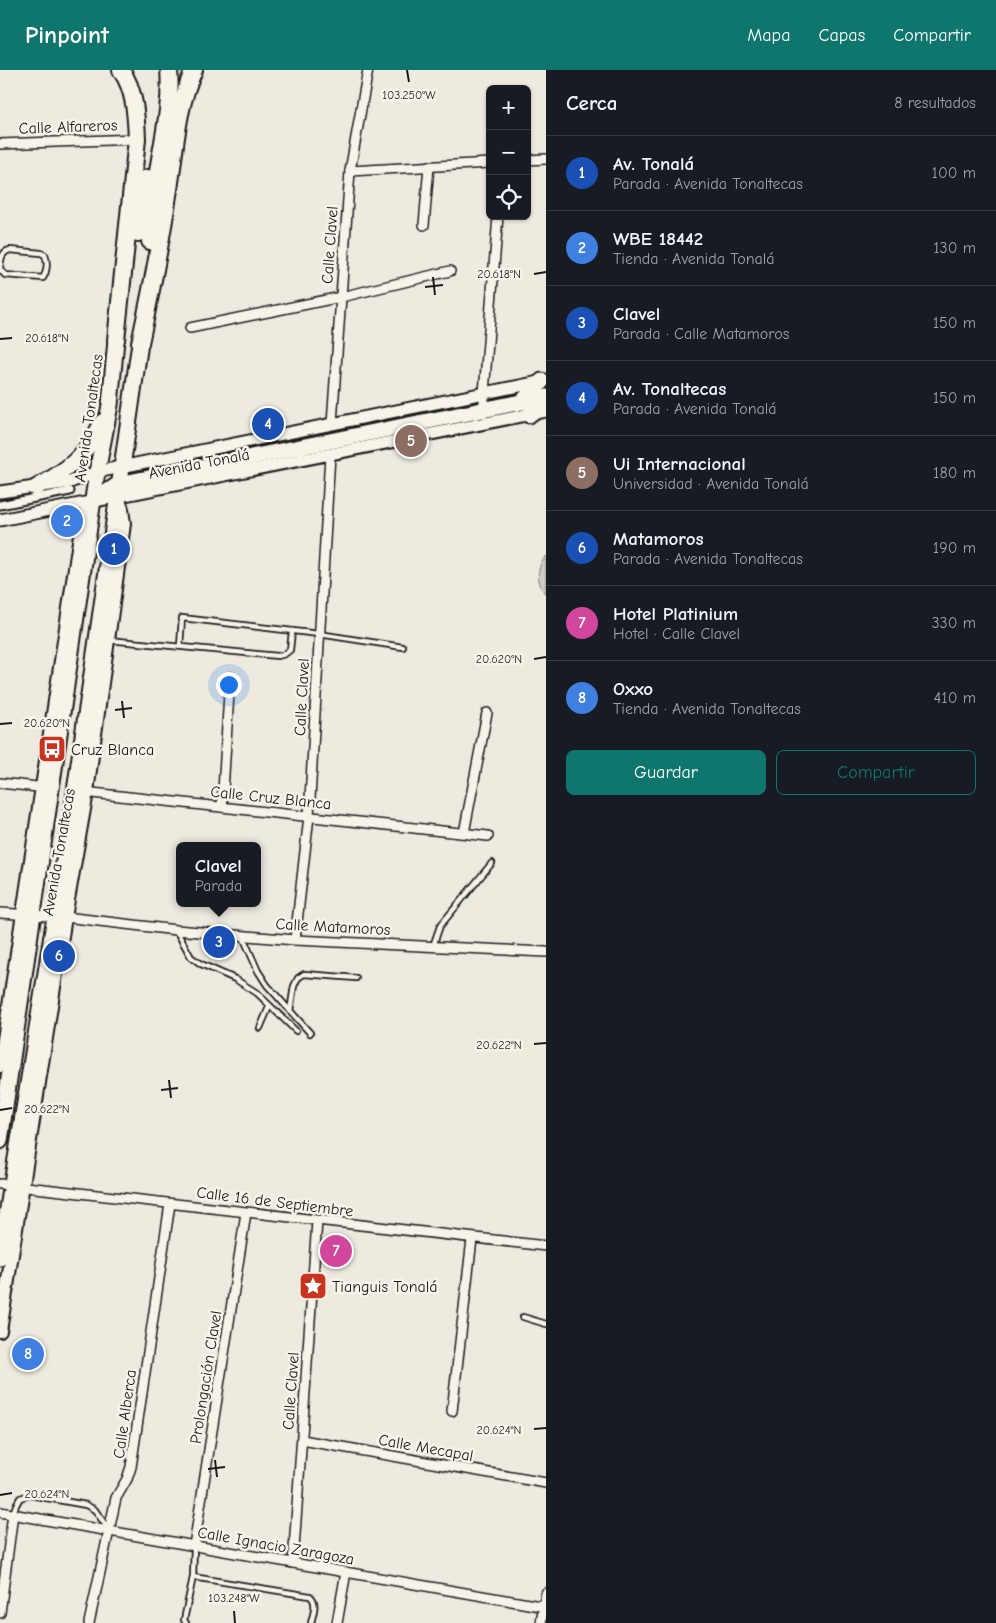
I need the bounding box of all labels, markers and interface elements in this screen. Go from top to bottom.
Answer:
text: Pinpoint [25,21,109,49]
text: Mapa [747,25,790,46]
text: Capas [818,25,865,46]
text: Compartir [893,25,971,46]
map controls [486,85,531,220]
button: + [486,85,531,130]
text: 103.250°W [382,88,436,102]
text: Cerca [566,91,617,115]
text: 8 resultados [894,94,976,112]
street label: Calle Alfareros [18,116,118,138]
button: − [486,130,531,175]
text: Av. Tonalá [613,153,694,175]
text: 1 [579,164,585,182]
text: 100 m [932,164,976,182]
button: locate [486,175,531,220]
text: Parada · Avenida Tonaltecas [613,175,803,193]
street label: Calle Clavel [318,206,342,285]
text: WBE 18442 [613,228,703,250]
text: 2 [578,239,586,257]
text: 130 m [933,239,976,257]
text: Tienda · Avenida Tonalá [613,250,775,268]
text: 20.618°N [477,267,521,281]
text: Clavel [613,303,660,325]
text: 3 [578,314,586,332]
text: 150 m [933,314,976,332]
text: Parada · Calle Matamoros [613,325,789,343]
text: 20.618°N [25,331,69,345]
street label: Avenida Tonaltecas [71,353,107,483]
text: Av. Tonaltecas [613,378,726,400]
text: 4 [578,389,586,407]
text: 150 m [933,389,976,407]
text: Parada · Avenida Tonalá [613,400,777,418]
pin: 4 [252,405,284,443]
pin: 5 [395,422,427,460]
street label: Avenida Tonalá [147,445,251,483]
text: Ui Internacional [613,453,746,475]
text: 5 [578,464,586,482]
text: 180 m [933,464,976,482]
text: Universidad · Avenida Tonalá [613,475,809,493]
pin: 2 [51,502,83,540]
text: Matamoros [613,528,704,550]
pin: 1 [98,530,130,568]
text: 6 [578,539,586,557]
text: 190 m [933,539,976,557]
text: Parada · Avenida Tonaltecas [613,550,803,568]
text: Hotel Platinium [613,603,738,625]
text: 7 [578,614,586,632]
text: 330 m [931,614,976,632]
text: Hotel · Calle Clavel [613,625,740,643]
text: 20.620°N [476,652,522,666]
street label: Calle Clavel [291,658,313,736]
your location [216,672,242,698]
text: Oxxo [613,678,653,700]
text: 8 [578,689,586,707]
text: 410 m [934,689,976,707]
text: Tienda · Avenida Tonaltecas [613,700,801,718]
text: 20.620°N [24,716,70,730]
bus stop icon: Cruz Blanca [37,734,67,764]
place label: Cruz Blanca [71,741,154,759]
button: Guardar [566,750,766,795]
button: Compartir [776,750,976,795]
street label: Calle Cruz Blanca [209,783,332,813]
street label: Avenida Tonaltecas [39,787,79,917]
popup [176,842,261,907]
text: Clavel [195,855,242,877]
text: Parada [195,877,242,895]
street label: Calle Matamoros [275,915,391,939]
pin: 3 [203,923,235,961]
pin: 6 [43,937,75,975]
text: 20.622°N [476,1038,522,1052]
text: 20.622°N [24,1102,70,1116]
street label: Calle 16 de Septiembre [195,1183,354,1221]
pin: 7 [320,1232,352,1270]
place icon: Tianguis Tonalá [298,1271,328,1301]
place label: Tianguis Tonalá [332,1278,438,1296]
street label: Prolongación Clavel [187,1309,225,1445]
pin: 8 [12,1335,44,1373]
street label: Calle Clavel [279,1352,303,1431]
street label: Calle Alberca [110,1368,140,1460]
text: 20.624°N [477,1423,521,1437]
street label: Calle Mecapal [377,1431,475,1465]
text: 20.624°N [25,1487,69,1501]
street label: Calle Ignacio Zaragoza [196,1523,356,1569]
text: 103.248°W [208,1591,260,1605]

